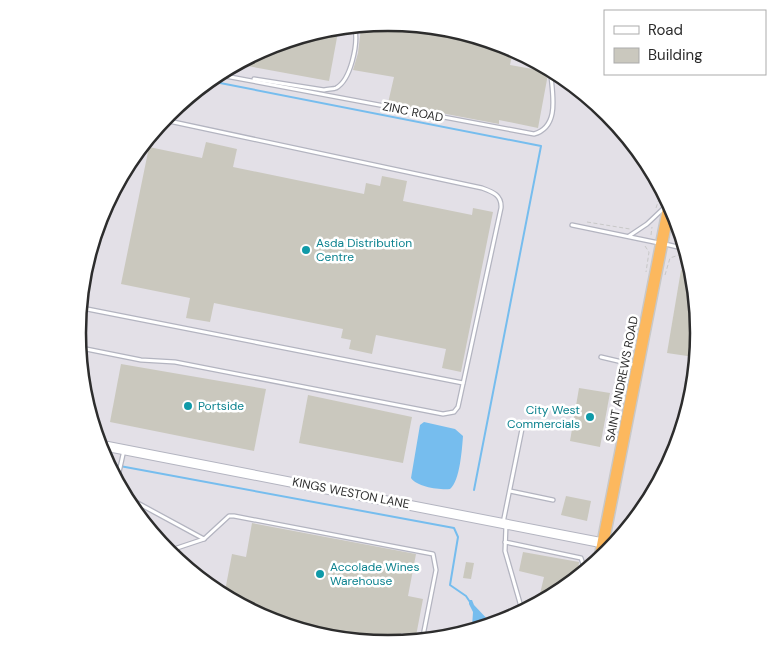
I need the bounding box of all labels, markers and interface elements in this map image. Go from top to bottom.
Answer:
legend [604,10,766,75]
text: Road [648,20,683,40]
text: Building [648,45,703,65]
street label: ZINC ROAD [381,98,445,126]
place label: Asda Distribution Centre [316,235,412,265]
marker: Asda Distribution Centre [300,244,312,256]
street label: SAINT ANDREWS ROAD [602,315,642,443]
place label: Portside [198,398,244,414]
marker: Portside [182,400,194,412]
place label: City West Commercials [507,402,580,432]
marker: City West Commercials [584,411,596,423]
street label: KINGS WESTON LANE [291,474,411,512]
place label: Accolade Wines Warehouse [330,559,419,589]
marker: Accolade Wines Warehouse [314,568,326,580]

